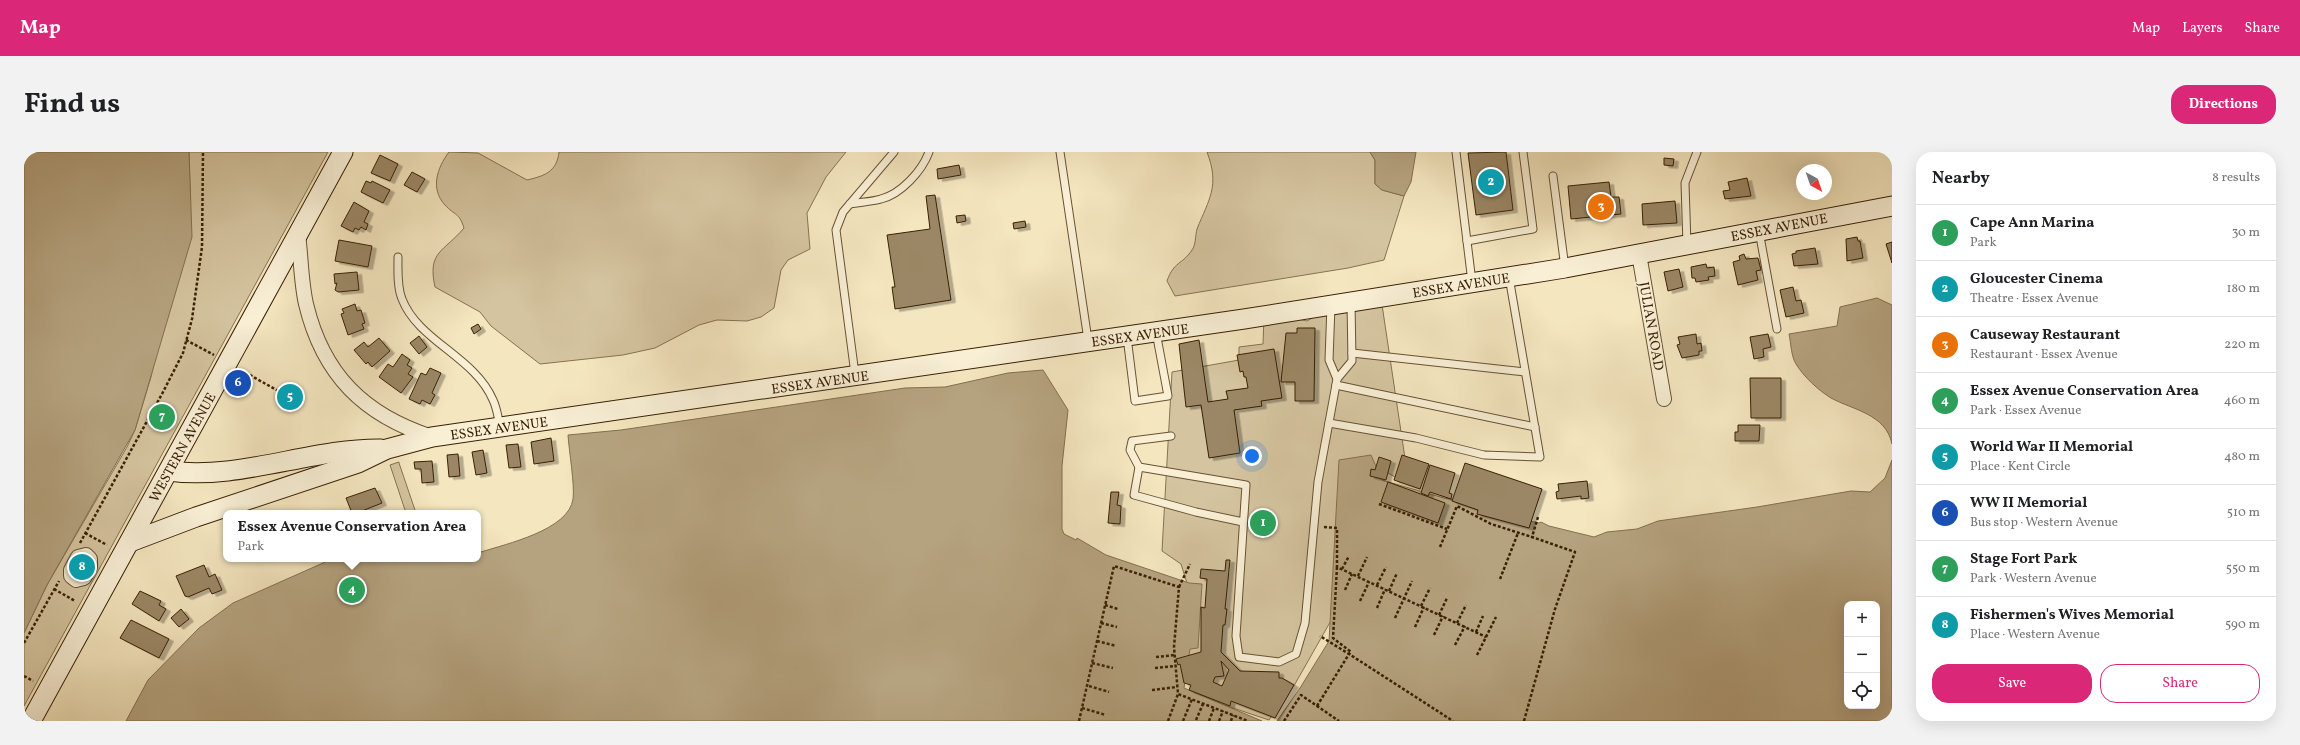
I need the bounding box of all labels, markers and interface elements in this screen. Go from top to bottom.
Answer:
text: Map [20,15,61,41]
text: Map [2132,19,2160,38]
text: Layers [2182,19,2222,38]
text: Share [2244,19,2280,38]
text: Find us [24,85,120,124]
button: Directions [2171,85,2276,124]
north arrow [1796,164,1832,200]
pin: 2 [1478,167,1504,197]
text: Nearby [1932,167,1990,190]
text: 8 results [2212,169,2260,187]
pin: 3 [1588,192,1614,222]
street label: ESSEX AVENUE [1729,210,1829,247]
text: Cape Ann Marina [1970,213,2095,234]
text: 1 [1942,224,1948,242]
text: 30 m [2232,224,2260,242]
text: Park [1970,234,1997,252]
street label: ESSEX AVENUE [1411,269,1511,304]
text: Gloucester Cinema [1970,269,2103,290]
text: 2 [1942,280,1948,298]
text: 180 m [2226,280,2260,298]
street label: JULIAN ROAD [1633,281,1668,372]
text: Theatre · Essex Avenue [1970,290,2098,308]
street label: ESSEX AVENUE [1090,320,1190,353]
text: Causeway Restaurant [1970,325,2120,346]
text: 3 [1942,336,1948,354]
text: 220 m [2224,336,2260,354]
text: Restaurant · Essex Avenue [1970,346,2118,364]
street label: ESSEX AVENUE [770,367,870,400]
pin: 6 [225,368,251,398]
text: Essex Avenue Conservation Area [1970,381,2199,402]
pin: 5 [277,382,303,412]
street label: WESTERN AVENUE [145,389,221,506]
text: 4 [1941,392,1949,410]
text: 460 m [2224,392,2260,410]
pin: 7 [149,402,175,432]
text: Park · Essex Avenue [1970,402,2081,420]
street label: ESSEX AVENUE [449,413,549,446]
text: World War II Memorial [1970,437,2133,458]
your location [1242,446,1262,466]
text: 5 [1942,448,1948,466]
text: 480 m [2224,448,2260,466]
text: Place · Kent Circle [1970,458,2070,476]
text: WW II Memorial [1970,493,2087,514]
text: 6 [1941,504,1949,522]
text: 510 m [2227,504,2260,522]
pin: 1 [1250,508,1276,538]
popup [223,510,481,562]
text: Bus stop · Western Avenue [1970,514,2118,532]
text: Essex Avenue Conservation Area [238,517,466,538]
text: Park [238,538,264,556]
text: Stage Fort Park [1970,549,2077,570]
pin: 8 [69,552,95,582]
text: 7 [1942,560,1948,578]
text: 550 m [2226,560,2260,578]
text: Park · Western Avenue [1970,570,2097,588]
pin: 4 [339,575,365,605]
map controls [1844,601,1880,709]
button: + [1844,601,1880,637]
text: Fishermen's Wives Memorial [1970,605,2174,626]
text: 8 [1941,616,1949,634]
text: 590 m [2225,616,2260,634]
text: Place · Western Avenue [1970,626,2100,644]
button: − [1844,637,1880,673]
button: Save [1932,664,2092,703]
button: Share [2100,664,2260,703]
button: locate [1844,673,1880,709]

